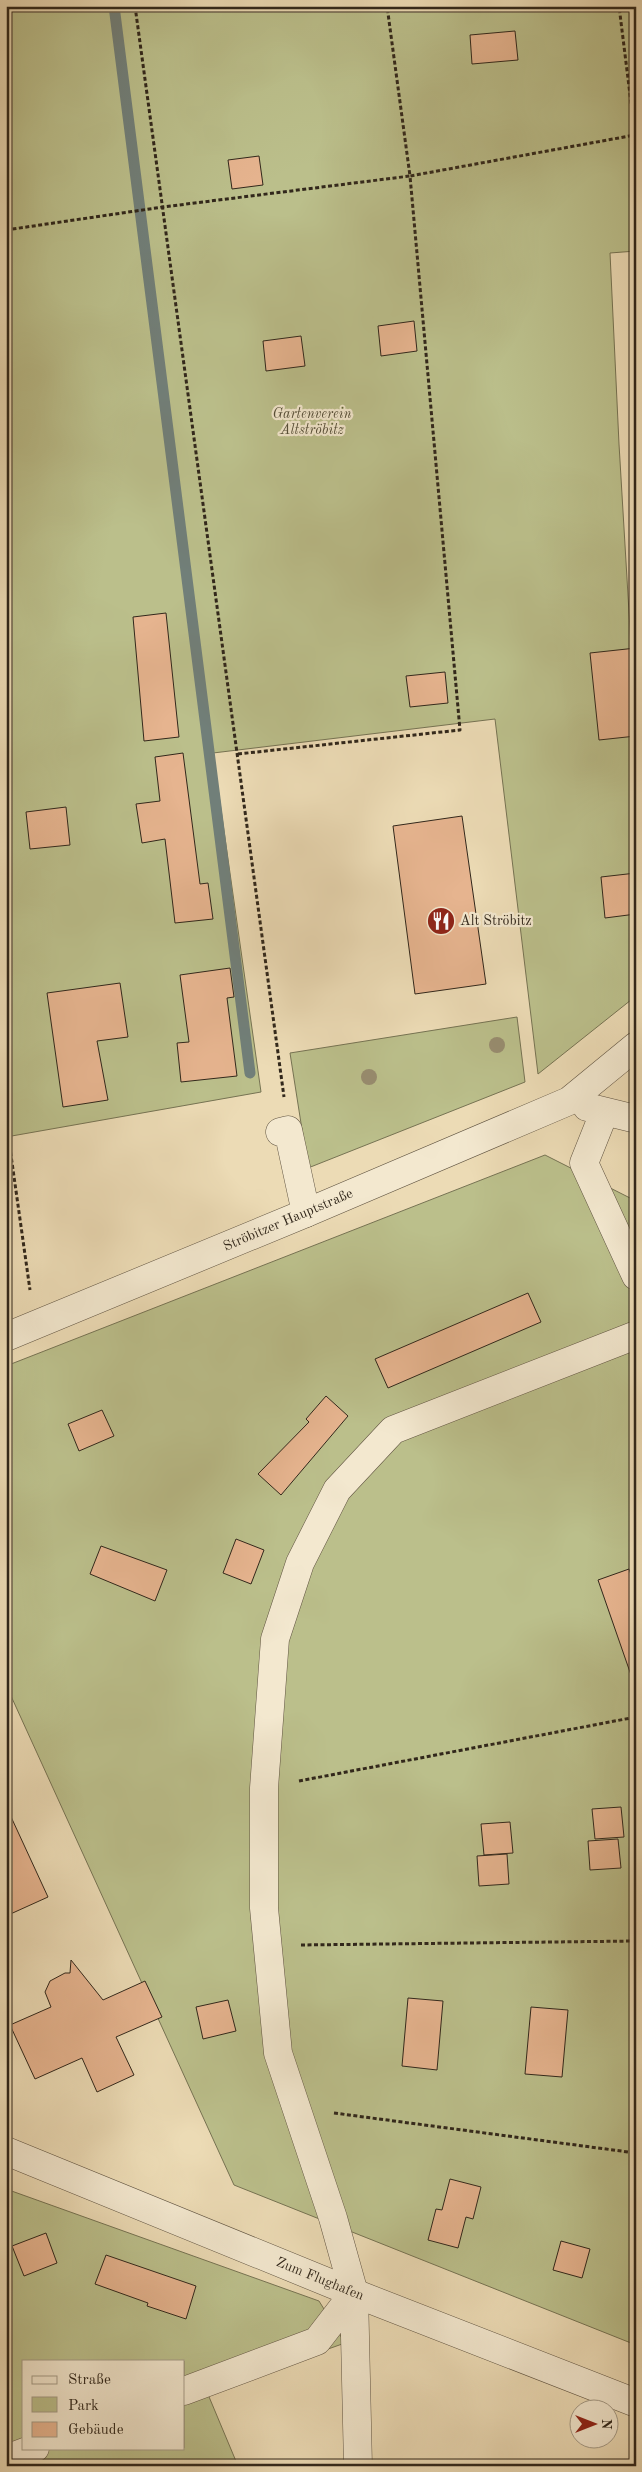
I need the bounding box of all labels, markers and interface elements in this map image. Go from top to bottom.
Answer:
park label: Gartenverein Altströbitz [273,407,351,437]
restaurant icon: Alt Ströbitz [426,906,456,936]
place label: Alt Ströbitz [460,914,532,928]
street label: Ströbitzer Hauptstraße [221,1186,355,1254]
street label: Zum Flughafen [274,2255,366,2303]
legend [22,2360,185,2450]
text: Straße [68,2373,111,2388]
text: Park [68,2399,99,2414]
north arrow [570,2400,620,2450]
text: N [599,2419,613,2430]
text: Gebäude [68,2423,124,2438]

